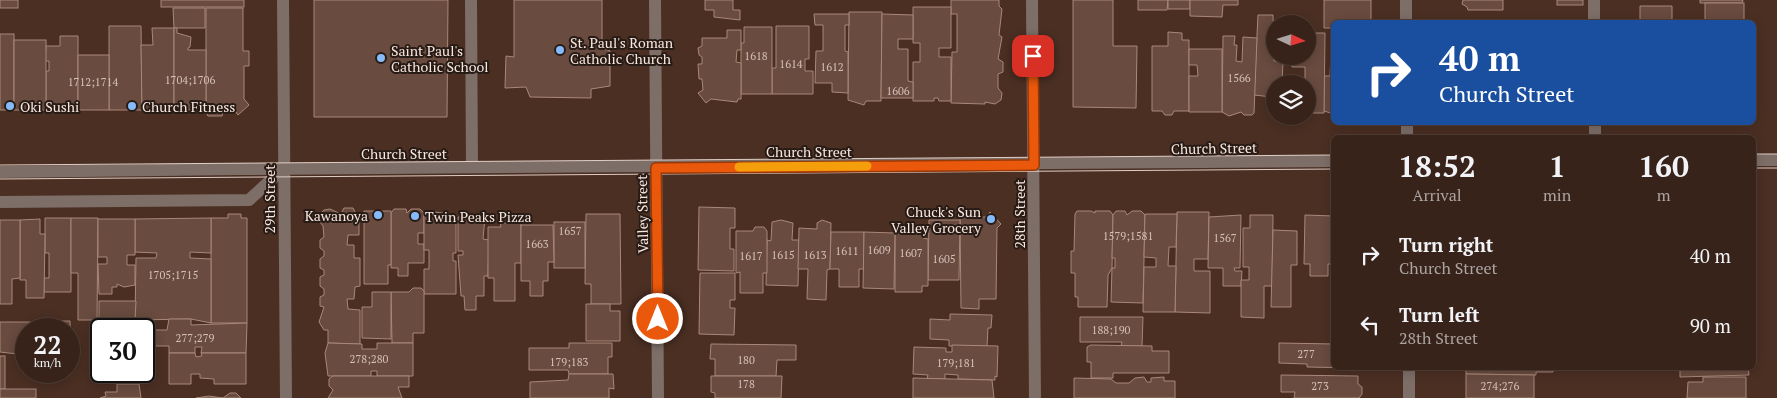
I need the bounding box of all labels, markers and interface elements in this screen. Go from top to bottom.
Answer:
north arrow [1266,15,1316,65]
map controls [1266,15,1316,125]
place label: St. Paul's Roman Catholic Church [570,33,674,68]
pin [1012,35,1054,77]
text: 40 m [1439,35,1520,81]
icon: right [1356,40,1421,105]
place label: Saint Paul's Catholic School [391,41,489,76]
icon: arrive [1019,42,1047,70]
marker: St. Paul's Roman Catholic Church [554,44,566,56]
house number: 1618 [744,49,768,63]
marker: Saint Paul's Catholic School [375,52,387,64]
house number: 1614 [779,57,803,71]
house number: 1612 [820,60,844,74]
house number: 1566 [1227,71,1251,85]
house number: 1704;1706 [165,73,215,87]
house number: 1712;1714 [68,75,118,89]
button: layers [1266,75,1316,125]
text: Church Street [1439,79,1574,108]
house number: 1606 [886,84,910,98]
place label: Oki Sushi [20,97,79,116]
place label: Church Fitness [142,97,235,116]
marker: Oki Sushi [4,100,16,112]
marker: Church Fitness [126,100,138,112]
street label: Church Street [1171,138,1258,158]
street label: Church Street [766,142,853,161]
street label: Church Street [361,144,448,163]
text: 18:52 [1398,146,1476,186]
text: 1 [1549,146,1566,186]
text: 160 [1638,146,1689,186]
street label: 29th Street [260,164,279,234]
street label: Valley Street [632,174,652,253]
street label: 28th Street [1010,179,1029,249]
text: Arrival [1412,184,1462,206]
text: min [1543,184,1571,206]
text: m [1657,184,1670,206]
place label: Chuck's Sun Valley Grocery [891,202,982,237]
place label: Kawanoya [305,206,368,225]
place label: Twin Peaks Pizza [425,207,531,226]
marker: Kawanoya [372,209,384,221]
marker: Twin Peaks Pizza [409,210,421,222]
marker: Chuck's Sun Valley Grocery [985,213,997,225]
house number: 1657 [558,224,582,238]
house number: 1579;1581 [1103,229,1153,243]
house number: 1567 [1213,231,1237,245]
text: Turn right [1399,232,1493,257]
house number: 1663 [525,237,549,251]
icon: right [1356,241,1384,269]
house number: 1609 [867,243,891,257]
text: 40 m [1690,243,1731,268]
house number: 1611 [835,244,859,258]
house number: 1607 [899,246,923,260]
house number: 1615 [771,248,795,262]
house number: 1613 [803,248,827,262]
house number: 1617 [739,249,763,263]
house number: 1605 [932,252,956,266]
text: Church Street [1399,257,1497,279]
house number: 1705;1715 [148,268,198,282]
position arrow [631,292,683,344]
text: Turn left [1399,302,1480,327]
icon: left [1356,311,1384,339]
text: 90 m [1690,313,1731,338]
speed limit sign: 30 [90,318,155,383]
house number: 188;190 [1092,323,1131,337]
text: 28th Street [1399,327,1478,349]
text: 22 [33,328,62,361]
house number: 277;279 [176,331,215,345]
house number: 277 [1297,347,1315,361]
house number: 278;280 [350,352,389,366]
house number: 180 [737,353,755,367]
text: km/h [34,355,61,370]
house number: 179;183 [550,355,589,369]
house number: 179;181 [937,356,975,370]
house number: 178 [737,377,755,391]
house number: 273 [1311,379,1329,393]
house number: 274;276 [1481,379,1520,393]

